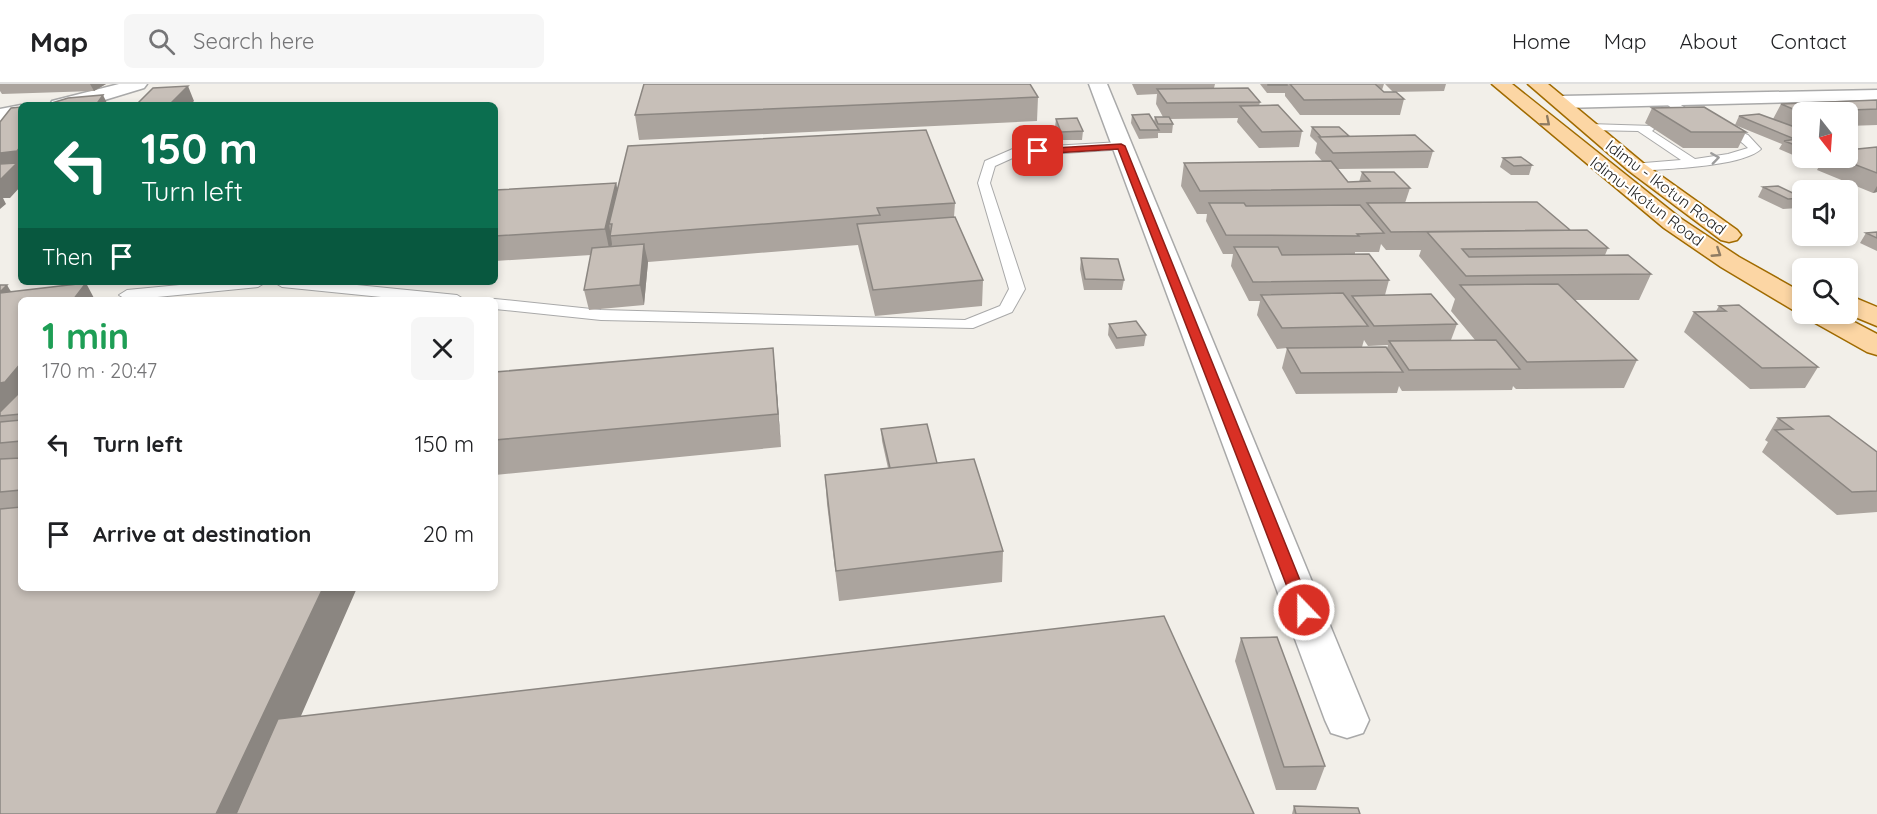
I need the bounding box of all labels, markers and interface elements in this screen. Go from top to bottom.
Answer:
search box [124,14,544,68]
text: Map [30,24,88,59]
icon: search [145,25,178,58]
text: Search here [193,27,315,55]
text: Home [1512,28,1571,54]
text: Map [1604,28,1647,54]
text: About [1680,28,1738,54]
text: Contact [1771,28,1847,54]
north arrow [1792,102,1858,168]
map controls [1792,102,1858,324]
one-way arrow [1539,114,1550,125]
text: 150 m [141,122,258,175]
pin [1012,125,1063,176]
icon: left [42,126,120,204]
icon: arrive [1021,134,1054,167]
street label: Idimu - Ikotun Road [1602,135,1730,239]
street label: Idimu-Ikotun Road [1586,152,1708,250]
one-way arrow [1710,152,1720,164]
text: Turn left [141,174,243,208]
button: sound [1792,180,1858,246]
icon: arrive [105,240,138,273]
text: Then [42,243,93,271]
one-way arrow [1710,246,1721,257]
button: search [1792,258,1858,324]
text: 1 min [42,313,129,358]
button: close [411,317,474,380]
text: 170 m · 20:47 [42,358,157,383]
icon: left [42,428,75,461]
text: Turn left [93,430,183,458]
text: 150 m [415,430,474,458]
icon: arrive [42,518,75,551]
text: Arrive at destination [93,520,311,548]
text: 20 m [423,520,474,548]
position arrow [1272,578,1336,642]

